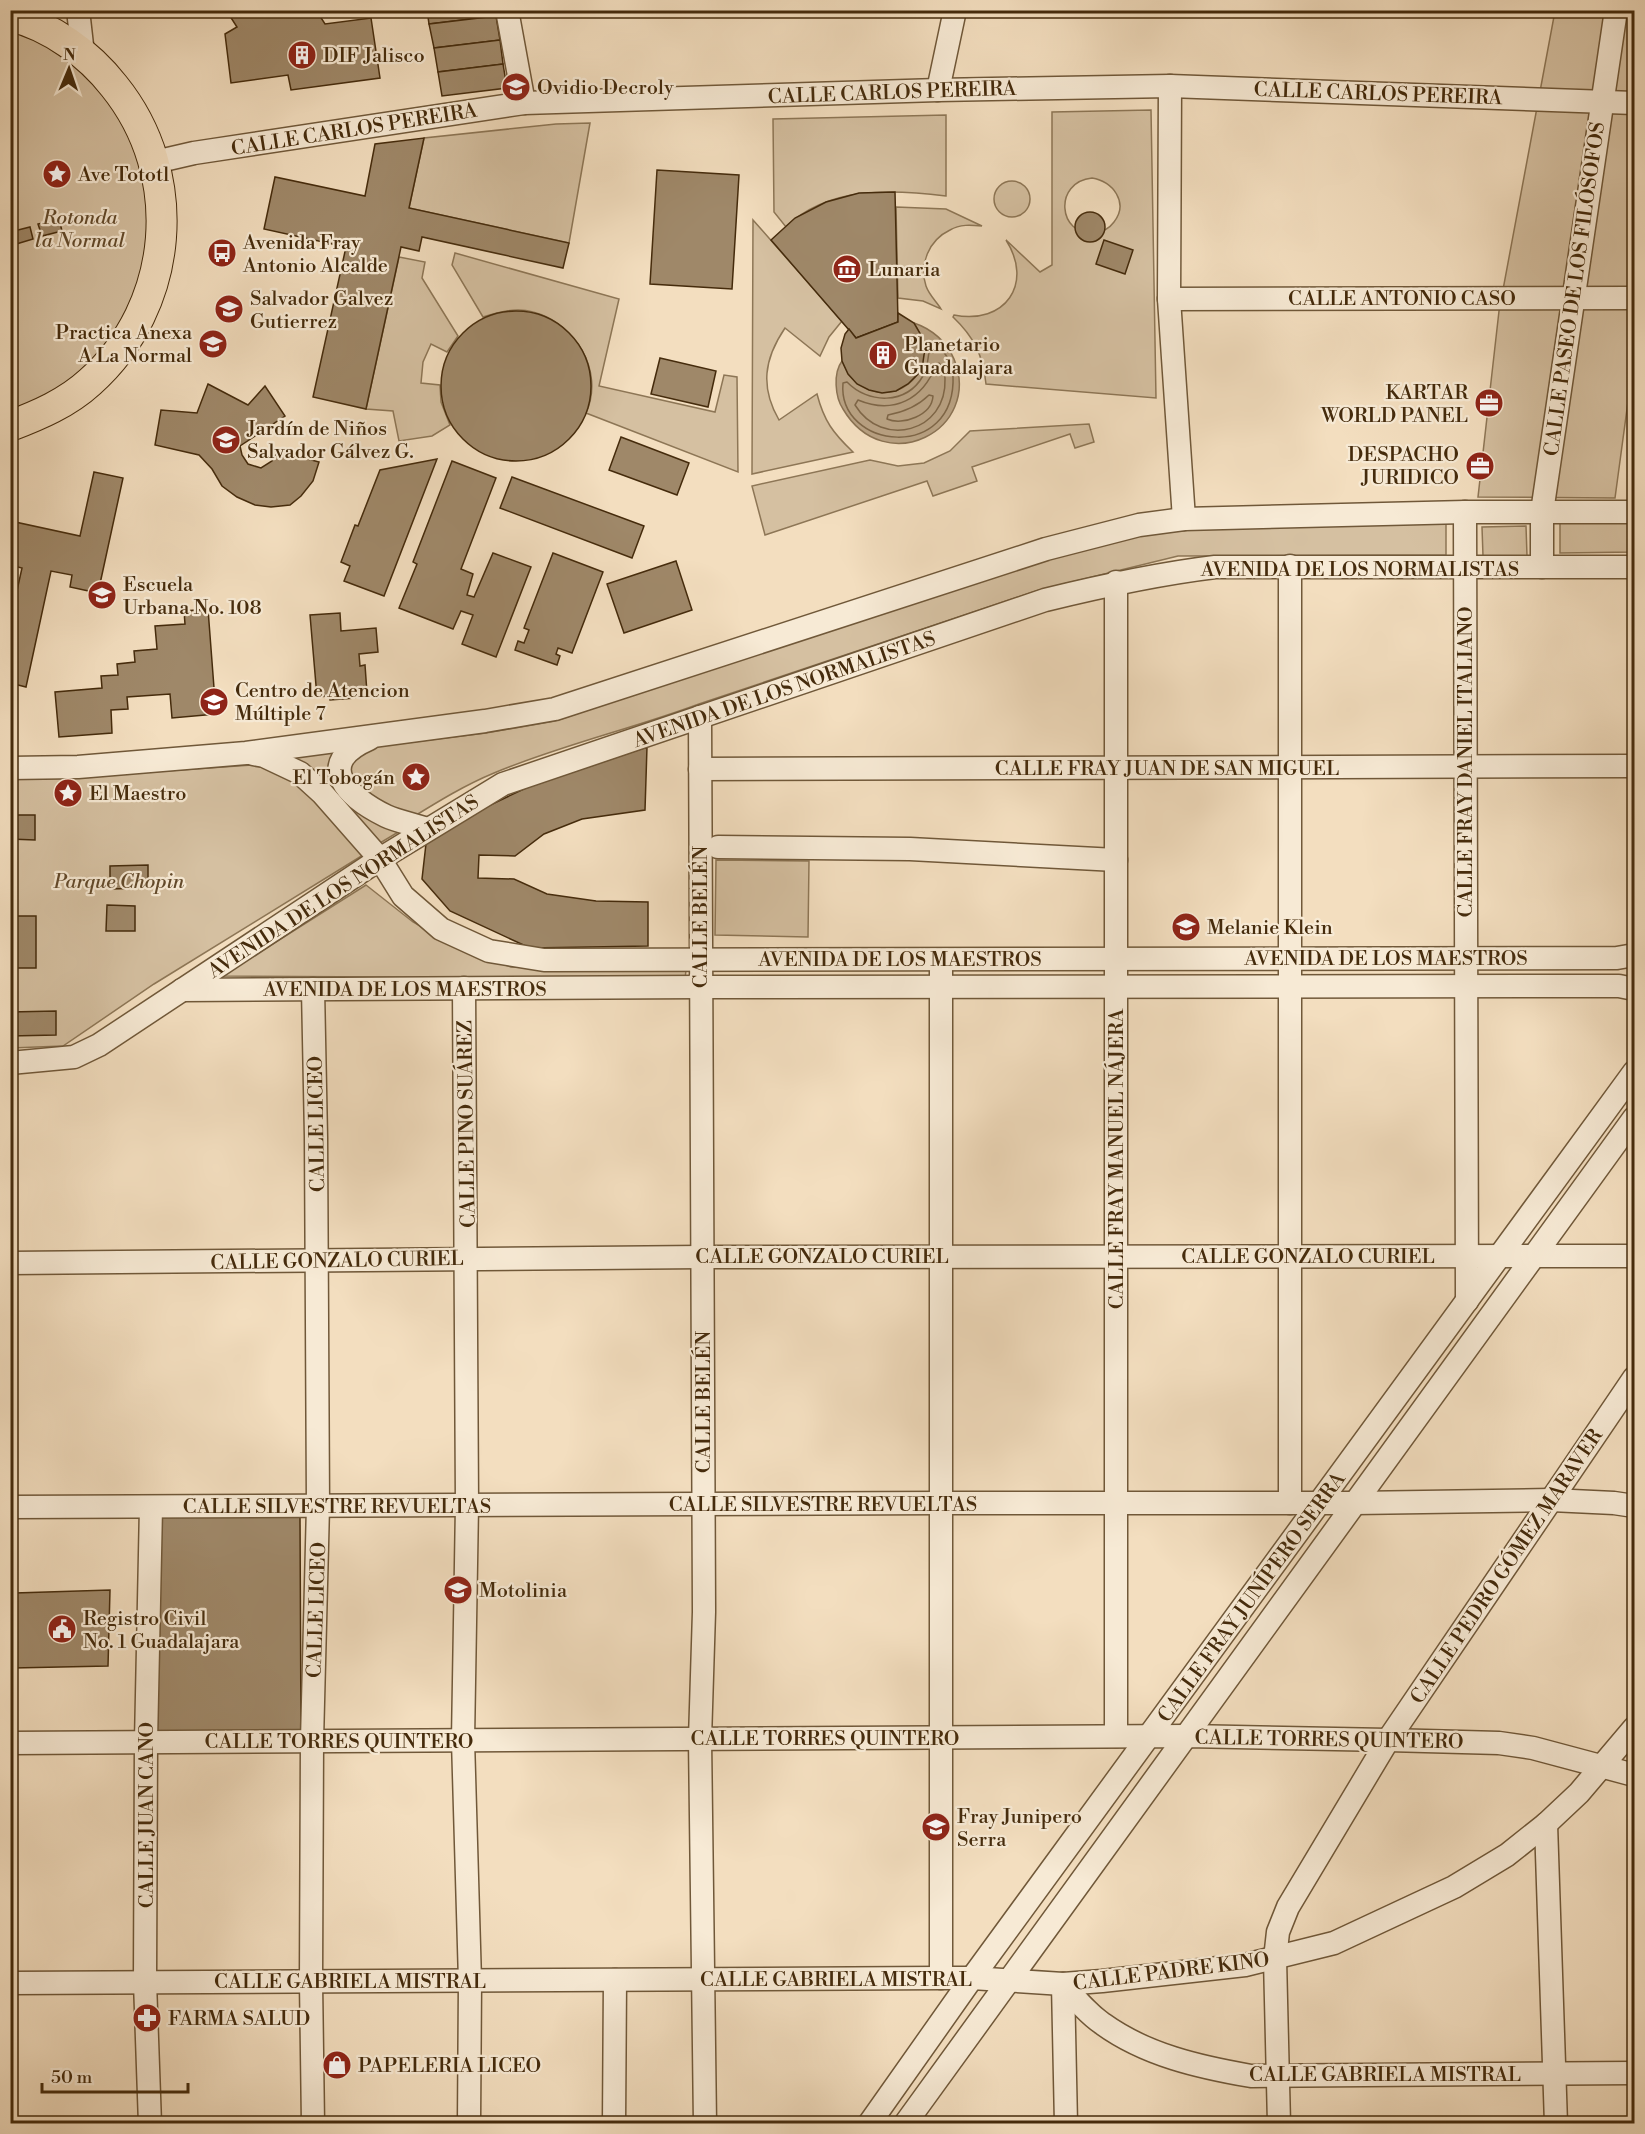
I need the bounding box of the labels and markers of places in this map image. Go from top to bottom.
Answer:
building icon: DIF Jalisco [286,39,318,71]
place label: DIF Jalisco [323,44,425,69]
school or university icon: Ovidio Decroly [500,71,532,103]
place label: Ovidio Decroly [537,76,674,101]
place icon: Ave Tototl [41,158,73,190]
place label: Ave Tototl [77,163,169,188]
place label: Avenida Fray Antonio Alcalde [242,231,388,279]
bus stop icon: Avenida Fray Antonio Alcalde [206,237,238,269]
museum icon: Lunaria [831,253,863,285]
place label: Lunaria [868,258,941,283]
place label: Salvador Galvez Gutierrez [250,287,393,335]
school or university icon: Salvador Galvez Gutierrez [213,293,245,325]
place label: Practica Anexa A La Normal [55,321,193,369]
school or university icon: Practica Anexa A La Normal [197,328,229,360]
place label: Planetario Guadalajara [904,333,1014,381]
building icon: Planetario Guadalajara [867,339,899,371]
place label: KARTAR WORLD PANEL [1320,381,1469,429]
office icon: KARTAR WORLD PANEL [1473,387,1505,419]
place label: Jardín de Niños Salvador Gálvez G. [246,417,414,465]
school or university icon: Jardín de Niños Salvador Gálvez G. [210,424,242,456]
place label: DESPACHO JURIDICO [1348,443,1459,491]
office icon: DESPACHO JURIDICO [1464,450,1496,482]
place label: Escuela Urbana No. 108 [123,573,262,621]
school or university icon: Escuela Urbana No. 108 [86,579,118,611]
place label: Centro de Atencion Múltiple 7 [235,679,410,727]
school or university icon: Centro de Atencion Múltiple 7 [198,686,230,718]
place icon: El Tobogán [400,761,432,793]
place label: El Tobogán [293,766,395,791]
place icon: El Maestro [52,777,84,809]
place label: El Maestro [89,782,186,807]
school or university icon: Melanie Klein [1170,911,1202,943]
place label: Melanie Klein [1207,916,1333,941]
school or university icon: Motolinia [442,1574,474,1606]
place label: Motolinia [479,1579,568,1604]
place label: Registro Civil No. 1 Guadalajara [83,1607,240,1655]
public building icon: Registro Civil No. 1 Guadalajara [46,1613,78,1645]
place label: Fray Junipero Serra [957,1805,1082,1853]
school or university icon: Fray Junipero Serra [920,1811,952,1843]
pharmacy icon: FARMA SALUD [131,2002,163,2034]
place label: FARMA SALUD [168,2007,310,2032]
shop icon: PAPELERIA LICEO [321,2049,353,2081]
place label: PAPELERIA LICEO [358,2054,541,2079]

